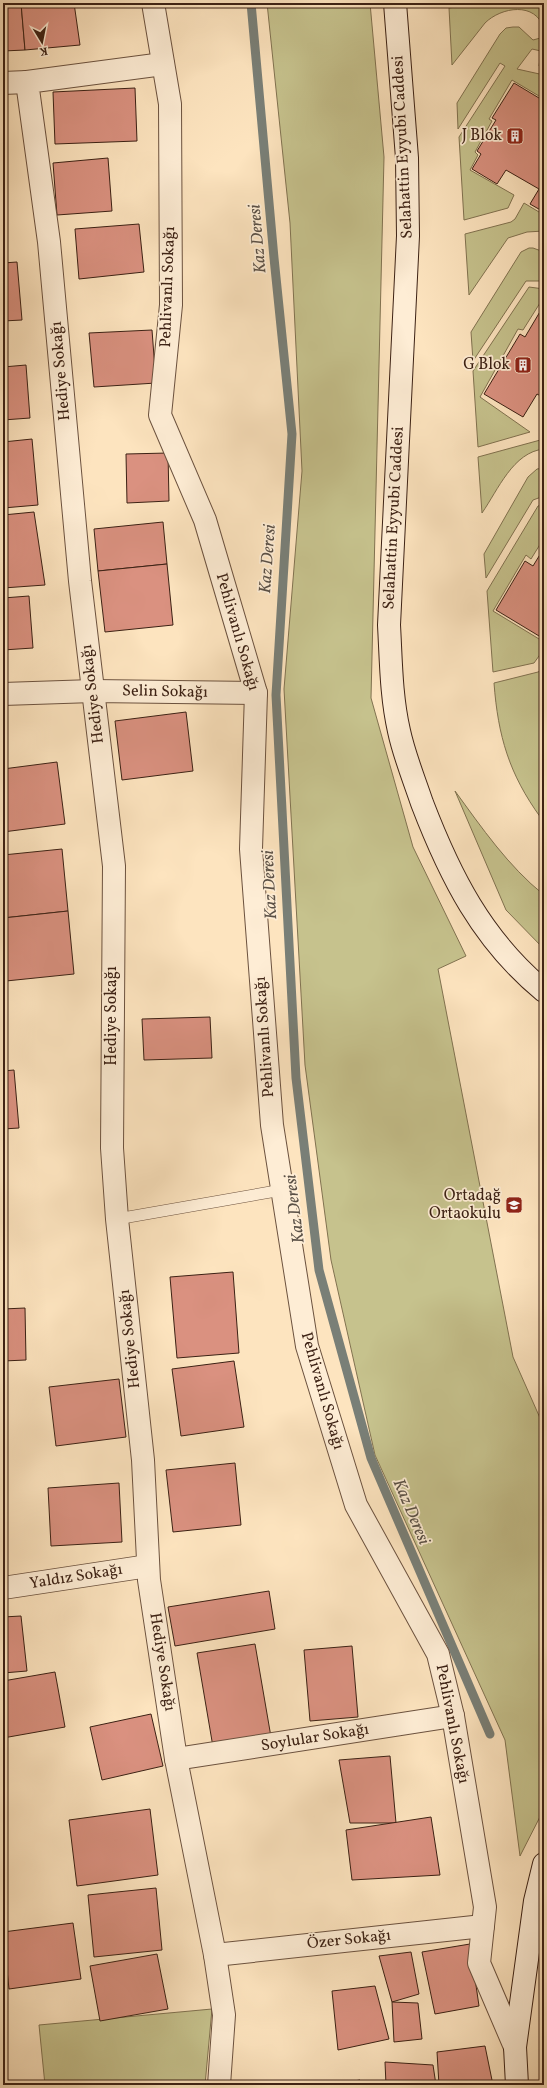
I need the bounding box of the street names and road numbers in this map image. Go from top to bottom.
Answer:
street label: Selahattin Eyyubi Caddesi [387,55,419,239]
street label: Pehlivanlı Sokağı [155,226,181,348]
street label: Hediye Sokağı [46,320,76,422]
street label: Selahattin Eyyubi Caddesi [378,426,410,610]
street label: Pehlivanlı Sokağı [210,571,264,694]
street label: Hediye Sokağı [76,643,110,745]
street label: Selin Sokağı [122,680,208,704]
street label: Hediye Sokağı [101,966,123,1066]
street label: Pehlivanlı Sokağı [250,976,280,1098]
street label: Hediye Sokağı [114,1288,146,1390]
street label: Pehlivanlı Sokağı [295,1330,349,1453]
street label: Yaldız Sokağı [28,1559,124,1595]
street label: Hediye Sokağı [143,1611,181,1713]
street label: Pehlivanlı Sokağı [430,1662,474,1786]
street label: Soylular Sokağı [259,1719,371,1757]
street label: Özer Sokağı [306,1925,392,1955]

